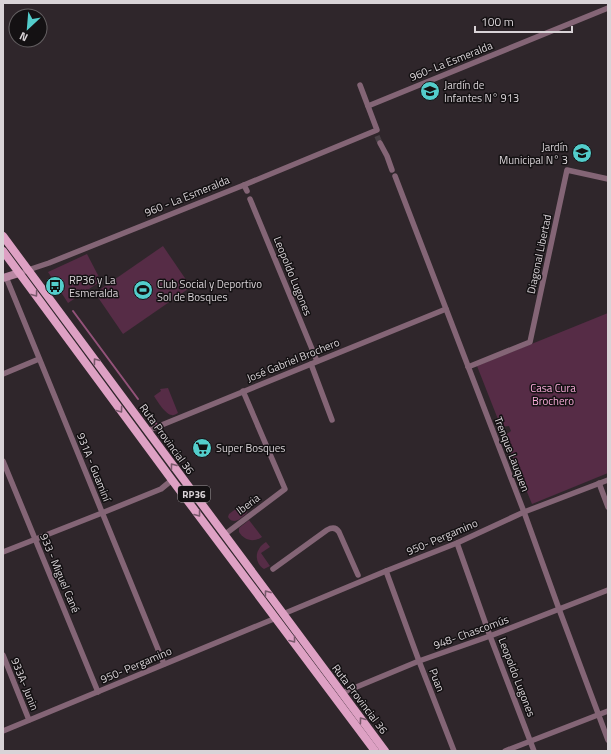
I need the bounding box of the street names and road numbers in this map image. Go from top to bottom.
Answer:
street label: 960- La Esmeralda [407,37,495,85]
street label: 960 - La Esmeralda [142,171,232,220]
street label: Diagonal Libertad [523,213,555,295]
street label: Leopoldo Lugones [270,234,316,318]
street label: José Gabriel Brochero [244,334,342,386]
street label: Ruta Provincial 36 [136,400,198,478]
street label: Trenque Lauquen [490,414,534,494]
street label: 931A - Guaminí [73,430,116,505]
road number: RP36 [178,486,210,502]
street label: Iberia [233,490,263,518]
street label: 950- Pergamino [404,515,480,559]
street label: 933 - Miguel Cané [36,531,84,616]
street label: 948- Chascomús [431,611,511,653]
street label: Leopoldo Lugones [495,635,539,719]
street label: 950- Pergamino [98,643,174,687]
street label: 933A- Junin [7,655,43,713]
street label: Ruta Provincial 36 [328,661,392,737]
street label: Puan [425,666,449,694]

